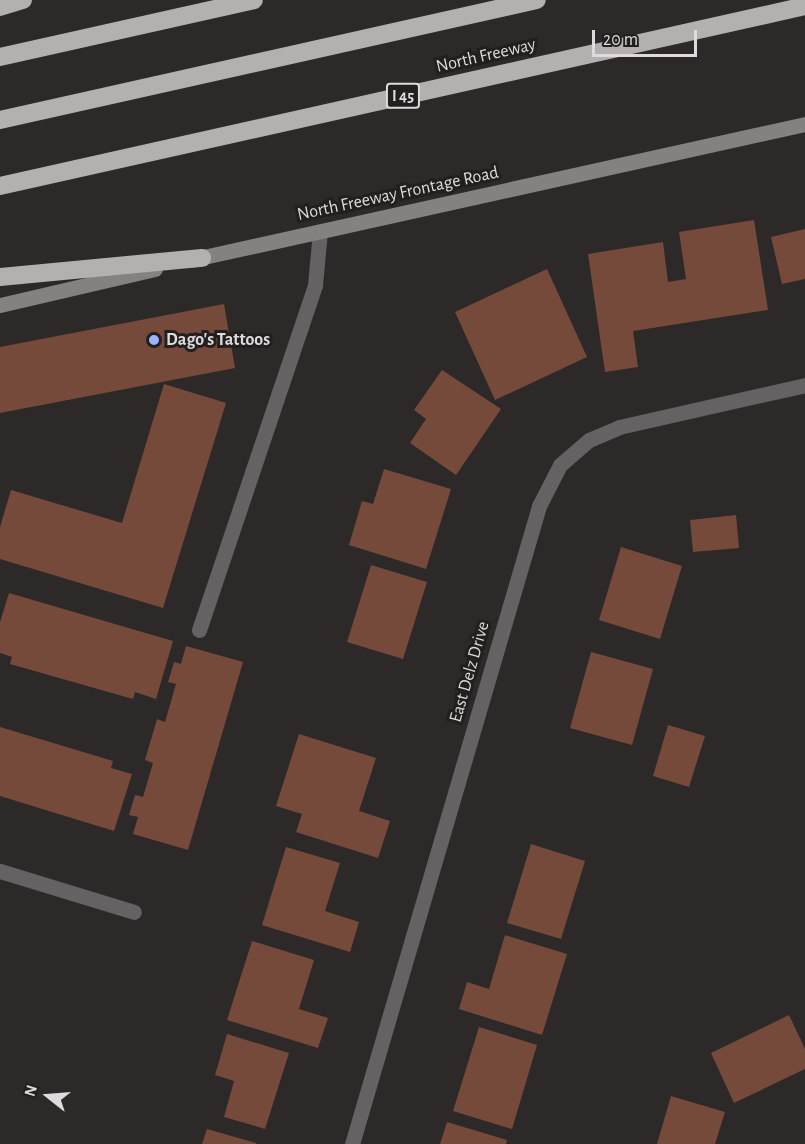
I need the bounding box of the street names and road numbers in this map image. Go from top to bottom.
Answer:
street label: North Freeway [434,34,538,78]
road number: I 45 [385,83,421,109]
street label: North Freeway Frontage Road [295,162,501,226]
street label: East Delz Drive [445,619,495,725]

